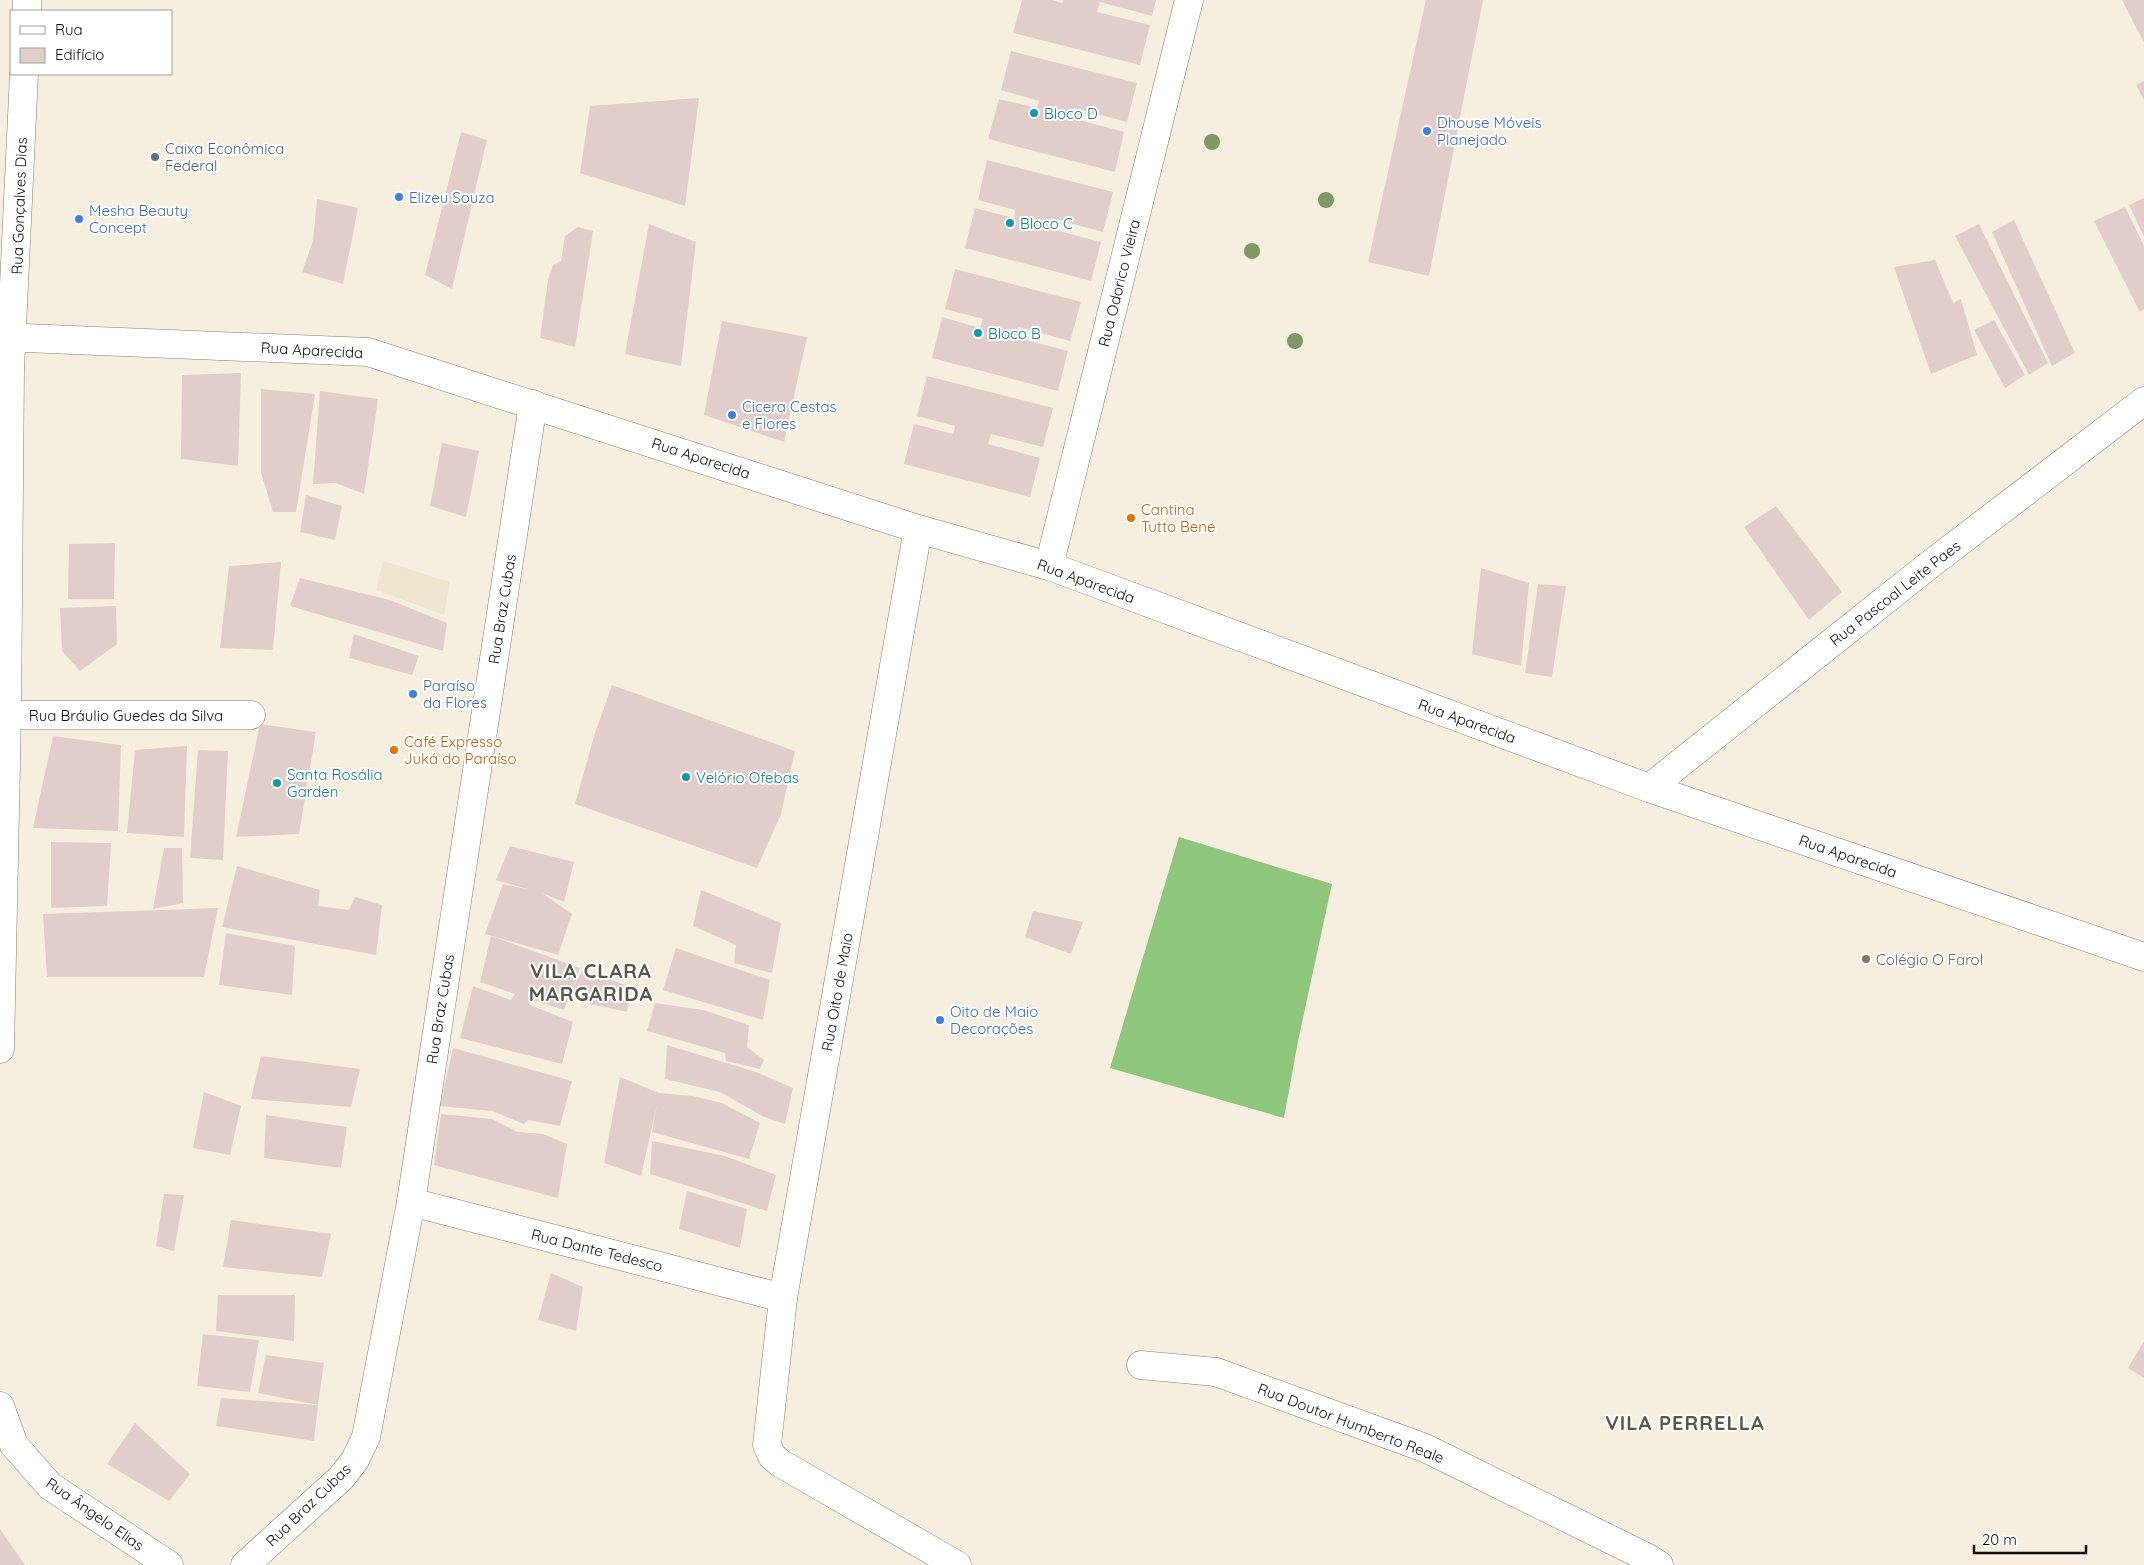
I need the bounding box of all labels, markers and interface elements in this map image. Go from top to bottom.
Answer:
legend [10,10,172,75]
text: Rua [55,20,83,39]
text: Edifício [55,45,104,64]
place label: Bloco D [1044,104,1098,123]
marker: Bloco D [1028,107,1040,119]
place label: Dhouse Móveis Planejado [1437,113,1541,149]
marker: Dhouse Móveis Planejado [1421,125,1433,137]
street label: Rua Gonçalves Dias [7,137,31,275]
place label: Caixa Econômica Federal [165,139,284,175]
marker: Caixa Econômica Federal [149,151,161,163]
place label: Elizeu Souza [409,188,495,207]
marker: Elizeu Souza [393,191,405,203]
place label: Mesha Beauty Concept [89,201,188,237]
marker: Mesha Beauty Concept [73,213,85,225]
place label: Bloco C [1020,214,1073,233]
marker: Bloco C [1004,217,1016,229]
street label: Rua Odorico Vieira [1094,217,1144,349]
place label: Bloco B [988,324,1041,343]
marker: Bloco B [972,327,984,339]
street label: Rua Aparecida [260,338,364,362]
place label: Cicera Cestas e Flores [742,397,837,433]
marker: Cicera Cestas e Flores [726,409,738,421]
street label: Rua Aparecida [649,433,753,483]
place label: Cantina Tutto Bene [1141,500,1215,536]
marker: Cantina Tutto Bene [1125,512,1137,524]
street label: Rua Pascoal Leite Paes [1826,536,1964,650]
street label: Rua Braz Cubas [484,553,520,665]
street label: Rua Aparecida [1035,555,1137,607]
place label: Paraíso da Flores [423,676,487,712]
marker: Paraíso da Flores [407,688,419,700]
street label: Rua Aparecida [1416,695,1518,747]
street label: Rua Bráulio Guedes da Silva [29,706,223,725]
place label: Café Expresso Juká do Paraíso [404,732,516,768]
marker: Café Expresso Juká do Paraíso [388,744,400,756]
place label: Santa Rosália Garden [287,765,383,801]
place label: Velório Ofebas [696,768,799,787]
marker: Velório Ofebas [680,771,692,783]
marker: Santa Rosália Garden [271,777,283,789]
street label: Rua Aparecida [1796,830,1900,882]
street label: Rua Oito de Maio [817,931,857,1053]
place label: Colégio O Farol [1876,950,1983,969]
street label: Rua Braz Cubas [422,953,458,1065]
marker: Colégio O Farol [1860,953,1872,965]
district label: VILA CLARA MARGARIDA [529,958,653,1006]
place label: Oito de Maio Decorações [950,1002,1038,1038]
marker: Oito de Maio Decorações [934,1014,946,1026]
street label: Rua Dante Tedesco [529,1224,665,1276]
street label: Rua Doutor Humberto Reale [1255,1379,1447,1467]
district label: VILA PERRELLA [1605,1410,1765,1435]
street label: Rua Braz Cubas [262,1460,354,1550]
street label: Rua Ângelo Elias [42,1473,148,1555]
scale bar [1974,1522,2086,1554]
text: 20 m [1982,1530,2017,1549]

